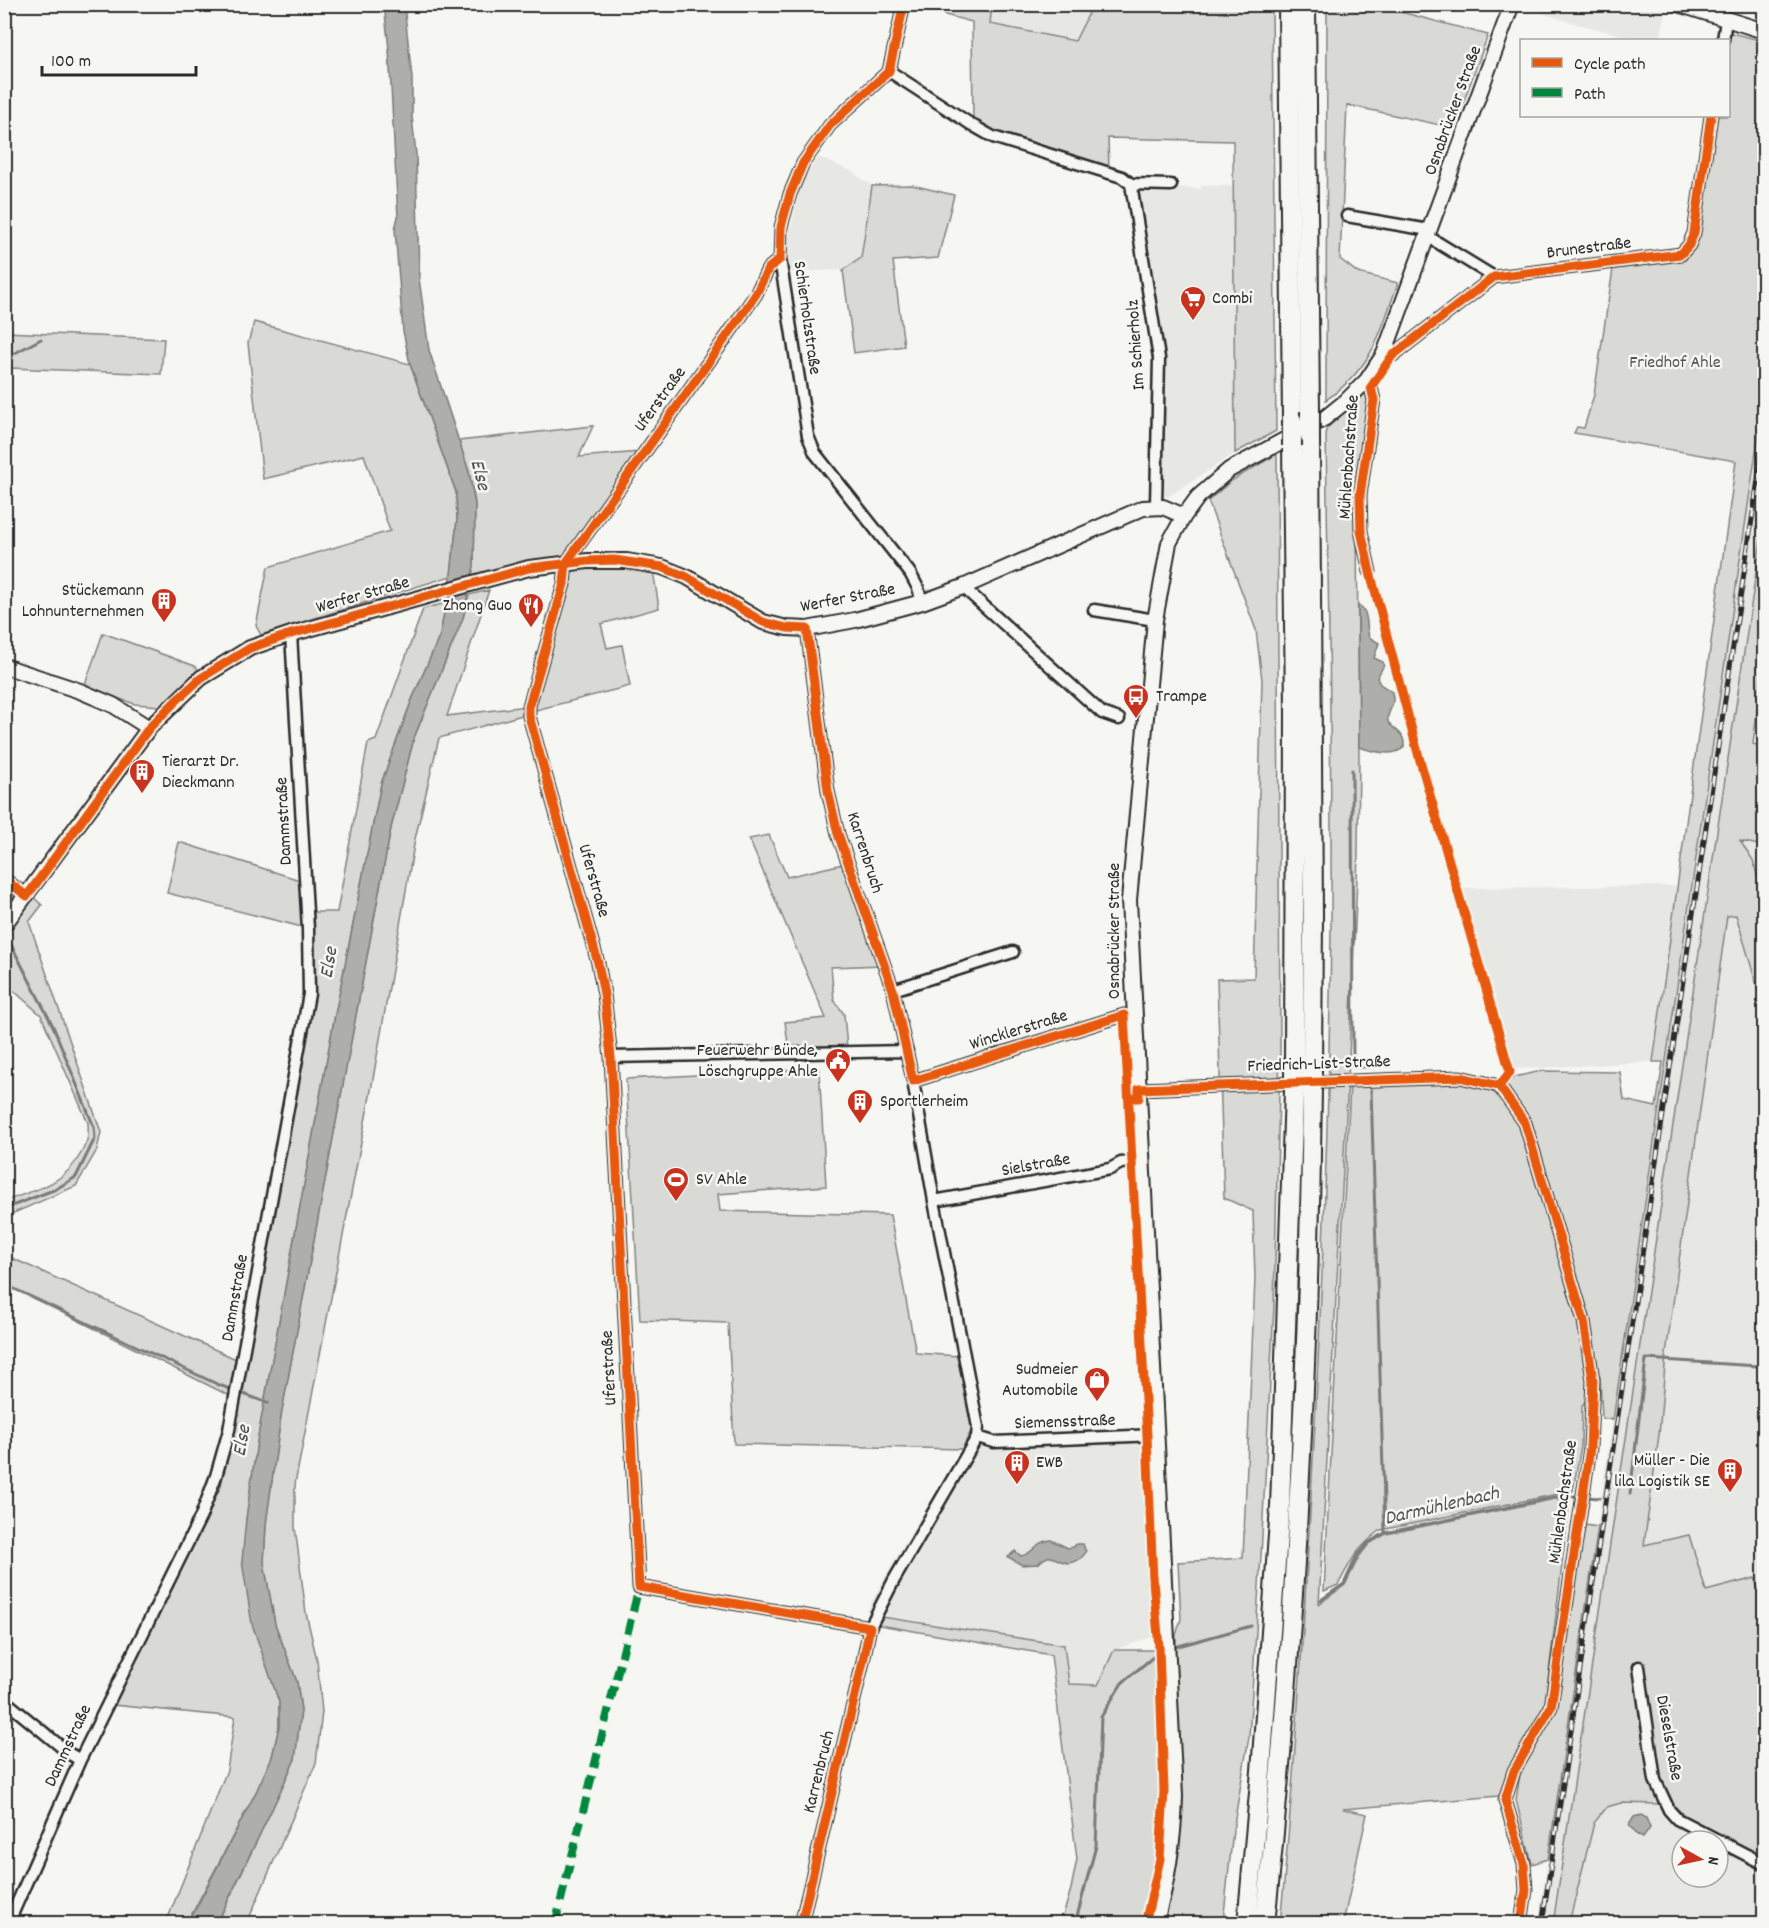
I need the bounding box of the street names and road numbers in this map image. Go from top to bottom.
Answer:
street label: Osnabrücker Straße [1419,43,1489,179]
street label: Brunestraße [1545,231,1633,267]
street label: Schierholzstraße [786,260,826,377]
street label: Im Schierholz [1121,299,1153,391]
street label: Uferstraße [629,362,693,438]
street label: Mühlenbachstraße [1333,394,1367,520]
street label: Werfer Straße [313,571,413,621]
street label: Werfer Straße [798,578,898,620]
street label: Dammstraße [270,776,300,866]
street label: Karrenbruch [839,809,889,897]
street label: Uferstraße [571,841,615,921]
street label: Osnabrücker Straße [1103,863,1128,999]
street label: Wincklerstraße [967,1004,1071,1058]
street label: Friedrich-List-Straße [1247,1050,1391,1080]
street label: Sielstraße [1000,1148,1072,1184]
street label: Dammstraße [216,1252,256,1344]
street label: Uferstraße [596,1330,624,1406]
street label: Siemensstraße [1014,1409,1116,1437]
street label: Mühlenbachstraße [1543,1438,1585,1565]
street label: Dieselstraße [1648,1693,1688,1783]
street label: Dammstraße [39,1701,99,1791]
street label: Karrenbruch [798,1728,842,1816]

